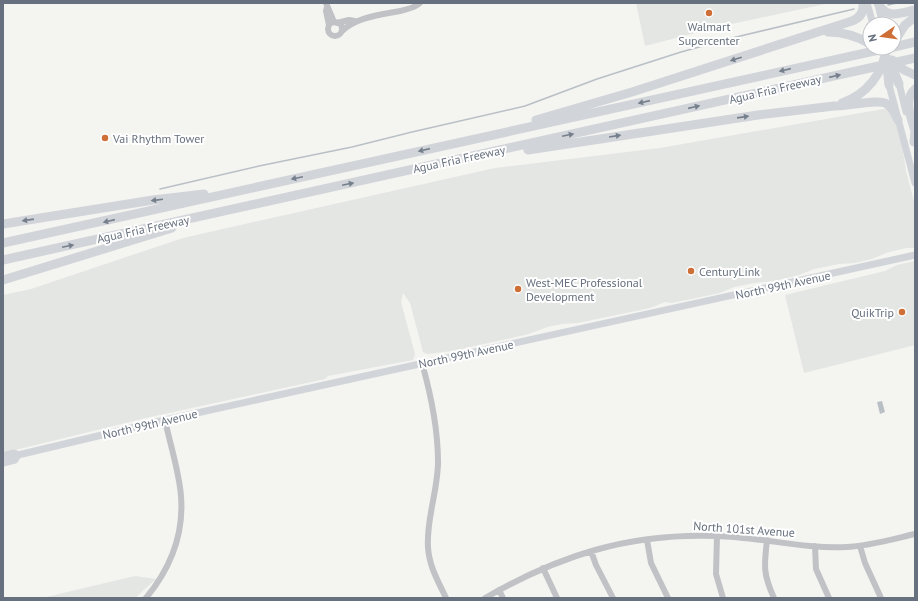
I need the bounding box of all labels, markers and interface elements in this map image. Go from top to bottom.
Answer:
marker: Walmart Supercenter [704,8,714,18]
north arrow [862,16,902,56]
place label: Walmart Supercenter [678,19,740,48]
text: N [865,33,880,43]
one-way arrow [730,56,742,62]
one-way arrow [779,68,791,74]
street label: Agua Fria Freeway [727,71,823,107]
one-way arrow [829,73,841,79]
one-way arrow [638,99,650,105]
one-way arrow [688,104,701,110]
one-way arrow [737,114,749,120]
place label: Vai Rhythm Tower [112,131,204,146]
one-way arrow [561,132,574,138]
marker: Vai Rhythm Tower [100,133,110,143]
one-way arrow [609,133,621,139]
street label: Agua Fria Freeway [411,142,507,176]
one-way arrow [418,148,430,154]
one-way arrow [291,176,303,182]
one-way arrow [342,180,354,186]
one-way arrow [151,197,163,203]
street label: Agua Fria Freeway [95,212,191,246]
one-way arrow [22,217,34,223]
one-way arrow [103,218,115,224]
one-way arrow [62,242,75,248]
place label: CenturyLink [699,264,760,279]
marker: CenturyLink [686,266,696,276]
street label: North 99th Avenue [734,268,832,302]
place label: West-MEC Professional Development [526,275,643,304]
marker: West-MEC Professional Development [513,284,523,294]
place label: QuikTrip [851,305,894,320]
marker: QuikTrip [897,307,907,317]
street label: North 99th Avenue [417,337,515,371]
street label: North 99th Avenue [101,406,199,442]
street label: North 101st Avenue [693,518,795,540]

